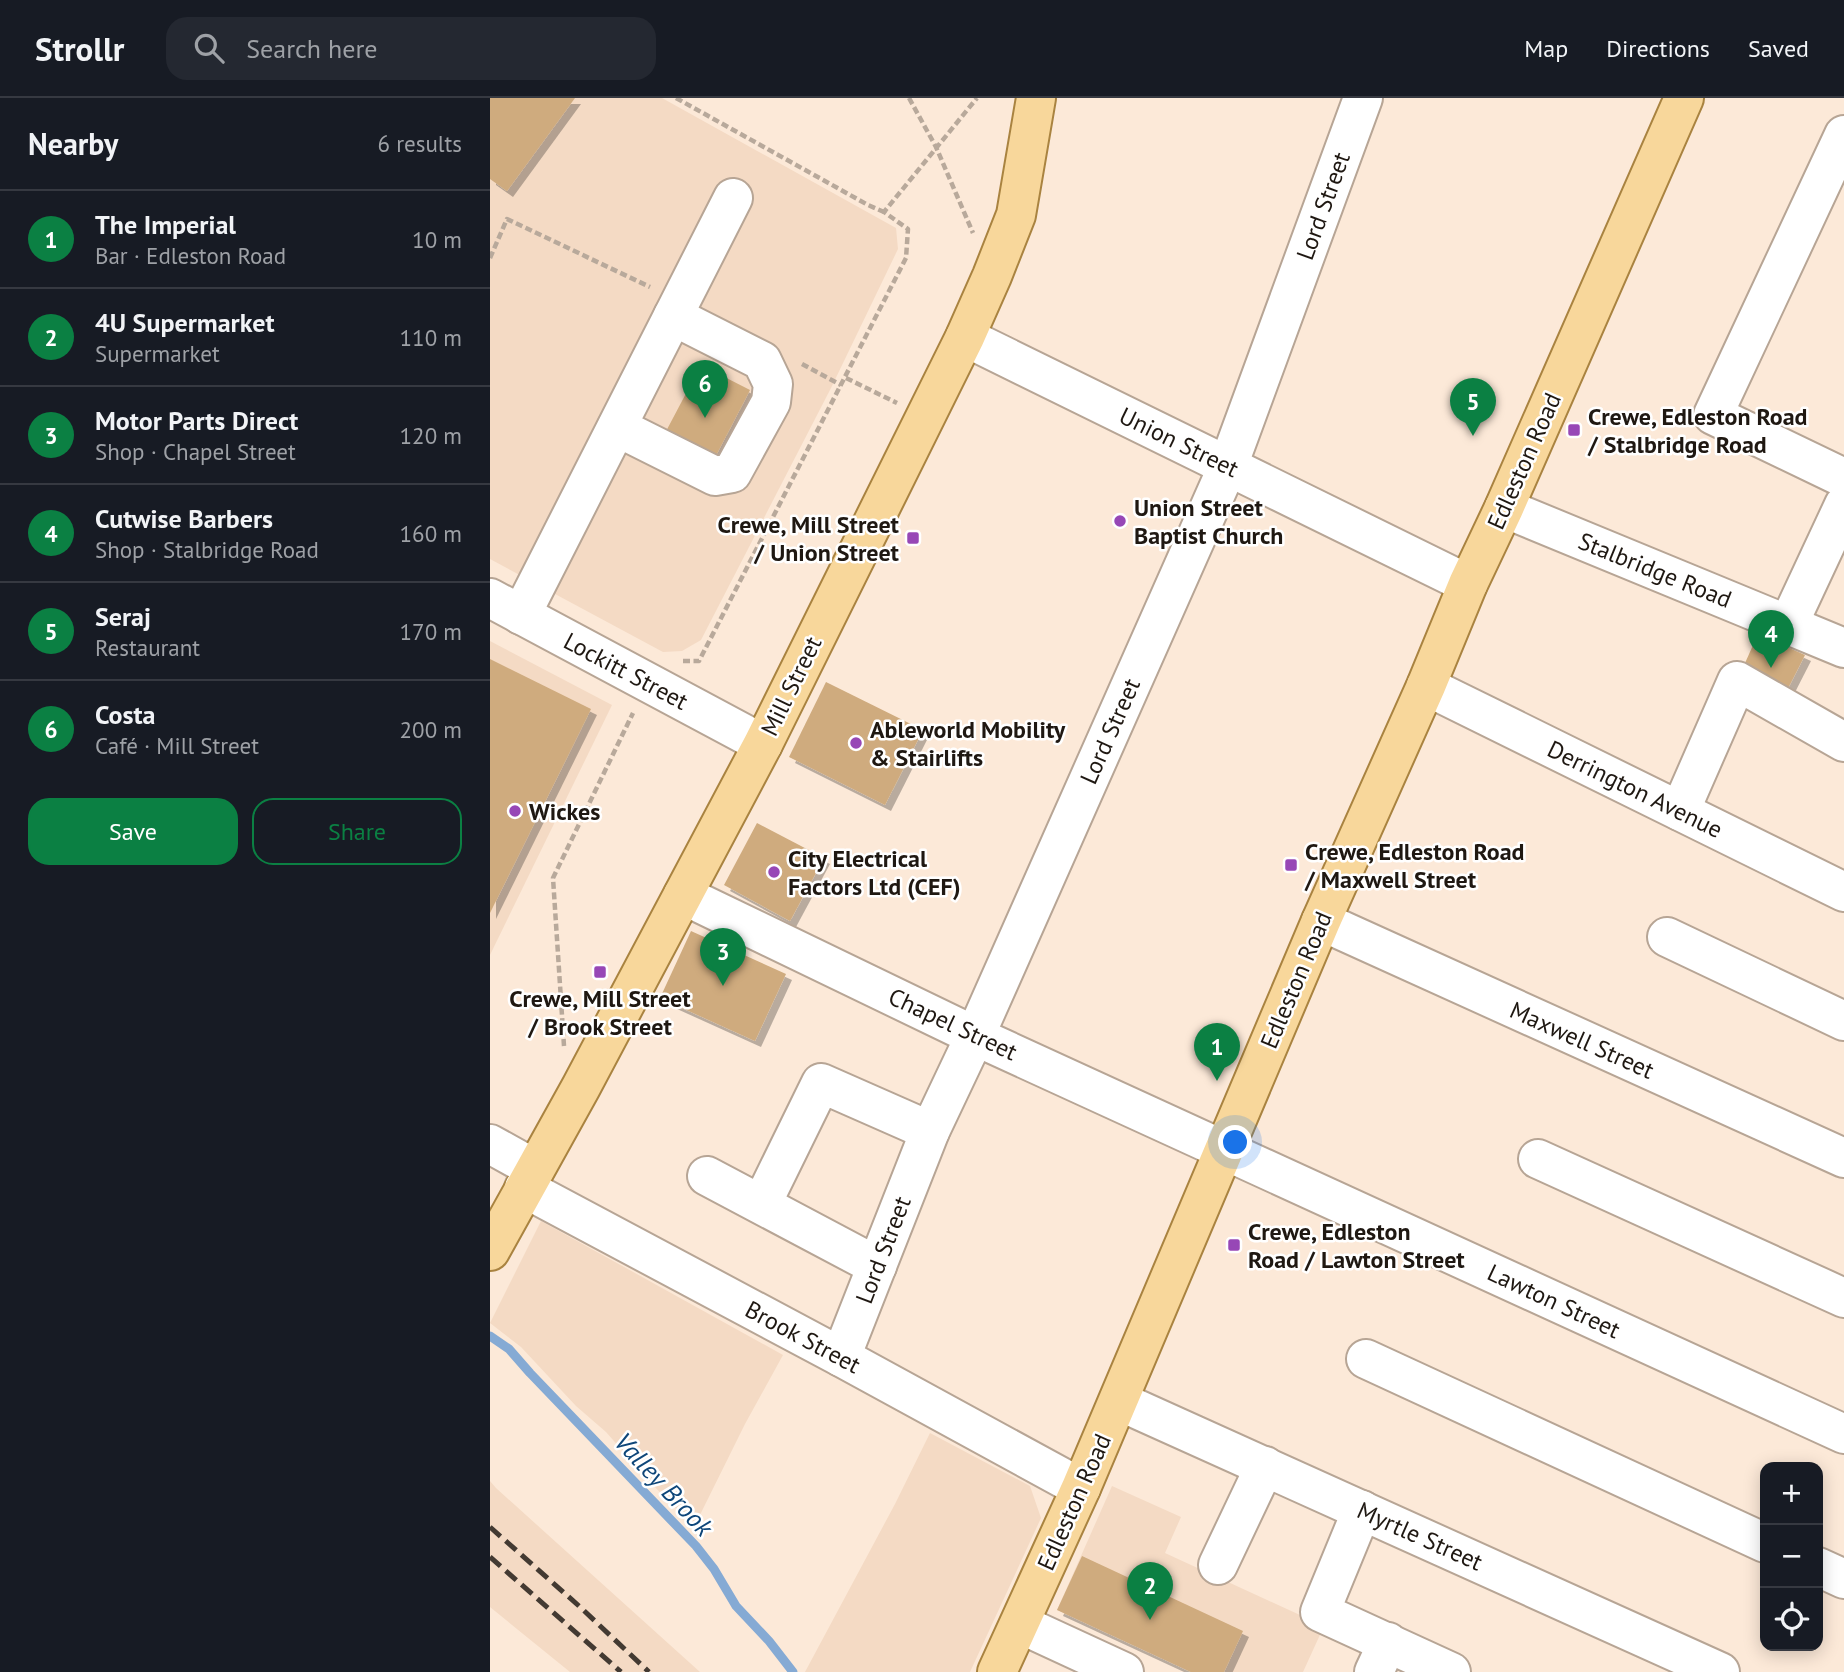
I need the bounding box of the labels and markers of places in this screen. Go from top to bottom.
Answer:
pin: 6 [682,360,728,418]
pin: 5 [1450,378,1496,436]
place label: Crewe, Edleston Road / Stalbridge Road [1587,401,1808,460]
marker: Crewe, Edleston Road / Stalbridge Road [1566,422,1582,438]
place label: Union Street Baptist Church [1134,492,1283,551]
place label: Crewe, Mill Street / Union Street [718,509,900,568]
marker: Union Street Baptist Church [1112,513,1128,529]
marker: Crewe, Mill Street / Union Street [905,530,921,546]
pin: 4 [1748,610,1794,668]
place label: Ableworld Mobility & Stairlifts [870,714,1066,773]
marker: Ableworld Mobility & Stairlifts [848,735,864,751]
place label: Wickes [529,796,600,827]
marker: Wickes [507,803,523,819]
place label: Crewe, Edleston Road / Maxwell Street [1304,836,1525,895]
place label: City Electrical Factors Ltd (CEF) [788,843,961,902]
marker: Crewe, Edleston Road / Maxwell Street [1283,857,1299,873]
marker: City Electrical Factors Ltd (CEF) [766,864,782,880]
pin: 3 [700,928,746,986]
marker: Crewe, Mill Street / Brook Street [592,964,608,980]
place label: Crewe, Mill Street / Brook Street [509,983,691,1042]
pin: 1 [1194,1023,1240,1081]
place label: Crewe, Edleston Road / Lawton Street [1248,1216,1465,1275]
marker: Crewe, Edleston Road / Lawton Street [1226,1237,1242,1253]
pin: 2 [1127,1562,1173,1620]

